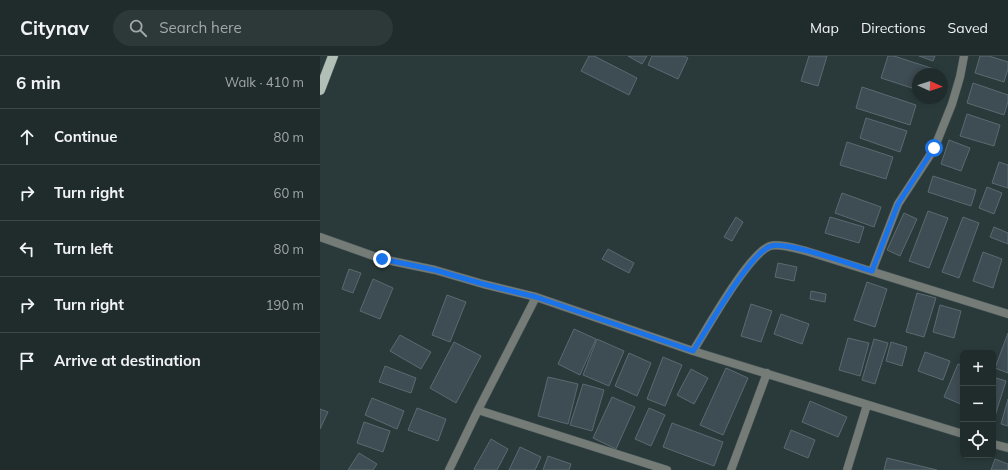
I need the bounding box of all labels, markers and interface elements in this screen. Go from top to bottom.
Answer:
search box [113,10,393,46]
text: Citynav [20,16,89,40]
icon: search [127,17,149,39]
text: Search here [159,18,242,37]
text: Map [810,19,839,37]
text: Directions [861,19,926,37]
text: Saved [948,19,988,37]
north arrow [912,68,948,104]
text: 6 min [16,72,61,93]
text: Walk · 410 m [225,74,304,90]
icon: ahead [16,126,38,148]
text: Continue [54,127,117,146]
text: 80 m [274,129,304,145]
route start [925,139,943,157]
icon: right [16,182,38,204]
text: Turn right [54,183,124,202]
text: 60 m [274,185,304,201]
icon: left [16,238,38,260]
text: Turn left [54,239,113,258]
text: 80 m [274,241,304,257]
route end [373,250,391,268]
icon: right [16,294,38,316]
text: Turn right [54,295,124,314]
text: 190 m [266,297,304,313]
icon: arrive [16,350,38,372]
map controls [960,350,996,458]
button: + [960,350,996,386]
text: Arrive at destination [54,351,201,370]
button: − [960,386,996,422]
button: locate [960,422,996,458]

